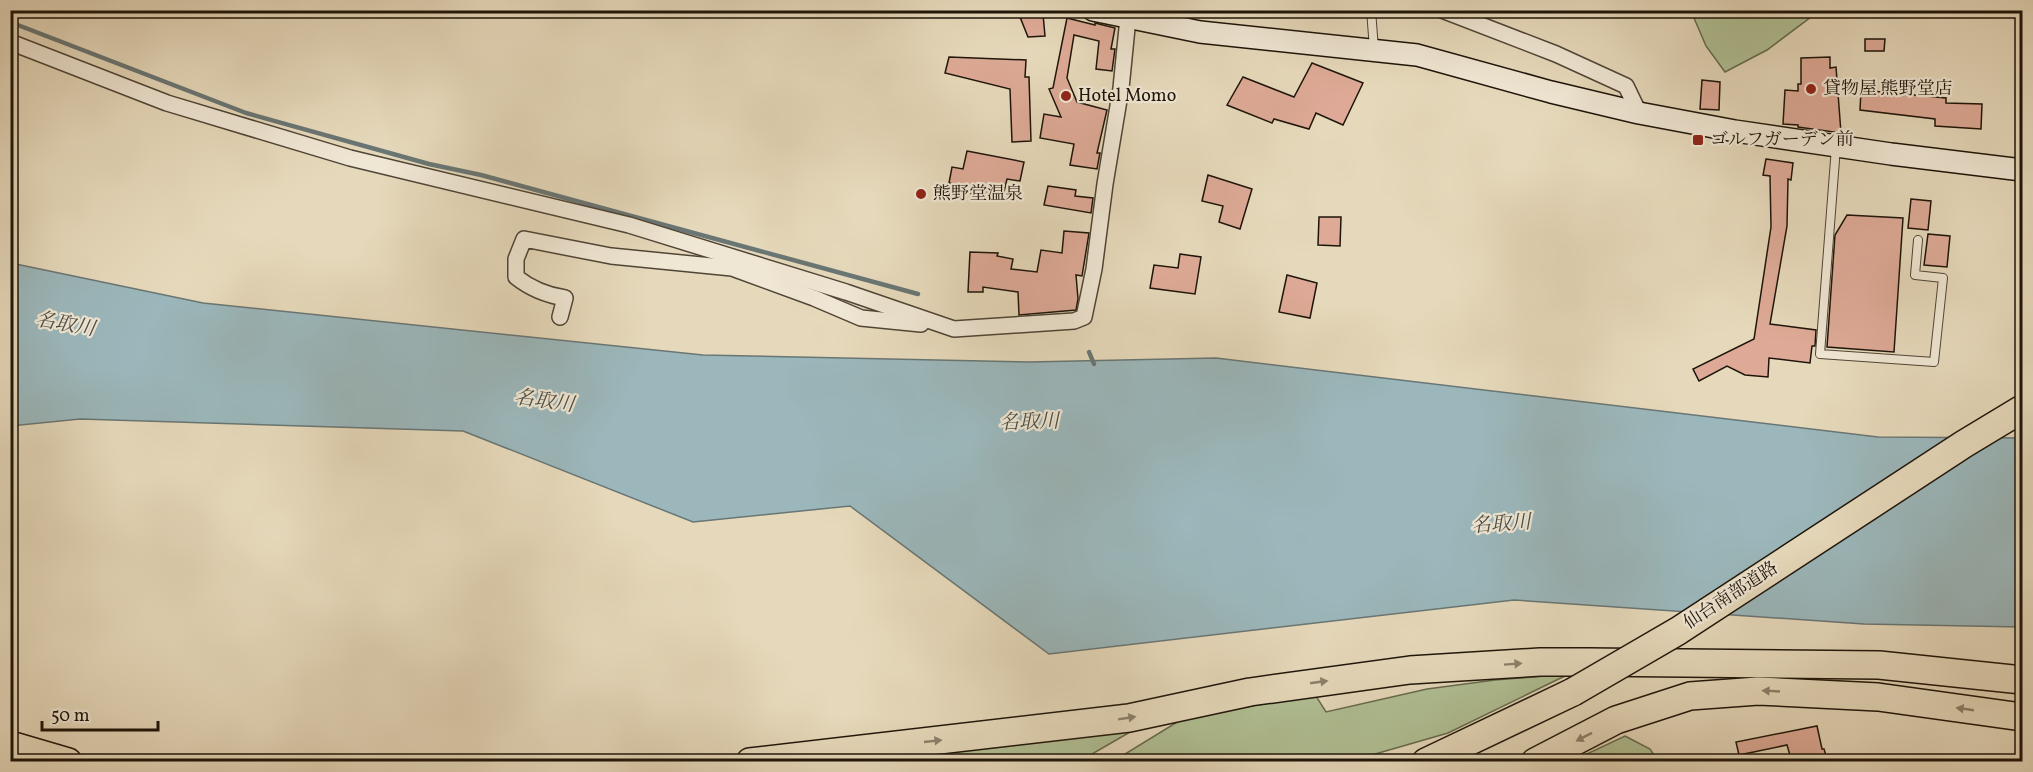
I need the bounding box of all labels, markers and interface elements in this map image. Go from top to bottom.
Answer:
place label: 貸物屋 熊野堂店 [1823,77,1953,102]
marker: 貸物屋 熊野堂店 [1804,82,1818,96]
place label: Hotel Momo [1078,84,1176,109]
marker: Hotel Momo [1059,89,1073,103]
place label: ゴルフガーデン前 [1710,128,1853,153]
marker: ゴルフガーデン前 [1691,133,1705,147]
place label: 熊野堂温泉 [933,182,1023,207]
marker: 熊野堂温泉 [914,187,928,201]
water label: 名取川 [33,306,99,344]
water label: 名取川 [512,384,578,420]
water label: 名取川 [999,408,1061,438]
water label: 名取川 [1470,509,1534,541]
street label: 仙台南部道路 [1679,556,1783,636]
one-way arrow [1503,659,1522,668]
one-way arrow [1309,678,1328,687]
one-way arrow [1761,687,1780,696]
scale bar [42,694,158,732]
text: 50 m [51,704,90,729]
one-way arrow [1955,705,1974,714]
one-way arrow [1118,713,1137,722]
one-way arrow [1575,732,1592,742]
one-way arrow [924,736,943,746]

